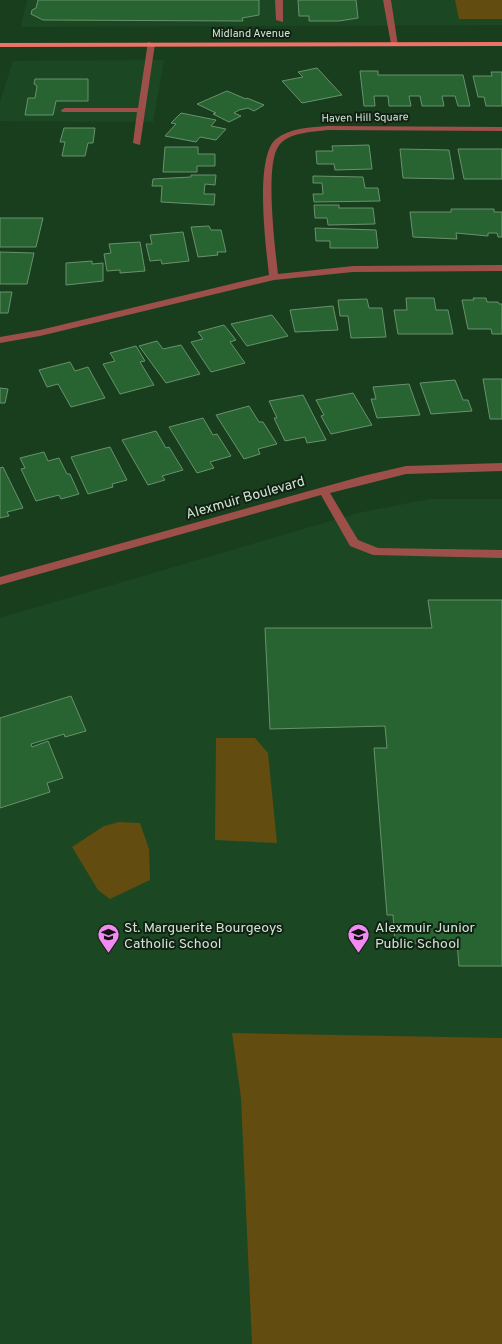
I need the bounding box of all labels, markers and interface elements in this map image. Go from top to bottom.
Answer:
street label: Midland Avenue [212,27,290,41]
street label: Haven Hill Square [321,110,409,126]
street label: Alexmuir Boulevard [184,473,307,524]
place label: St. Marguerite Bourgeoys Catholic School [124,920,283,953]
place label: Alexmuir Junior Public School [375,920,475,953]
school or university icon: St. Marguerite Bourgeoys Catholic School [96,923,120,954]
school or university icon: Alexmuir Junior Public School [347,923,371,954]

